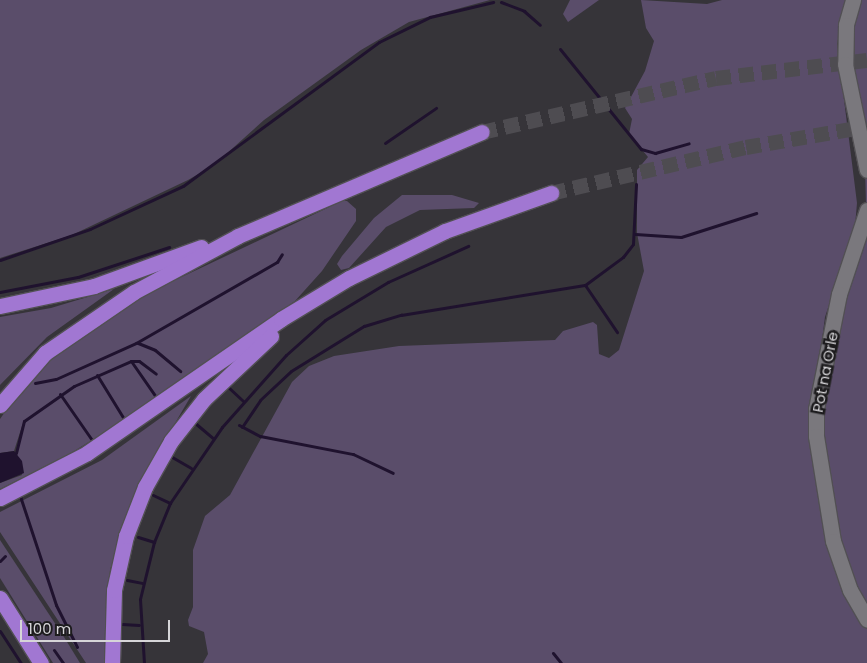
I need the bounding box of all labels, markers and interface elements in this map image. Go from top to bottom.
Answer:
street label: Pot na Orle [808,330,842,414]
scale bar [22,610,172,642]
text: 100 m [28,618,71,639]

